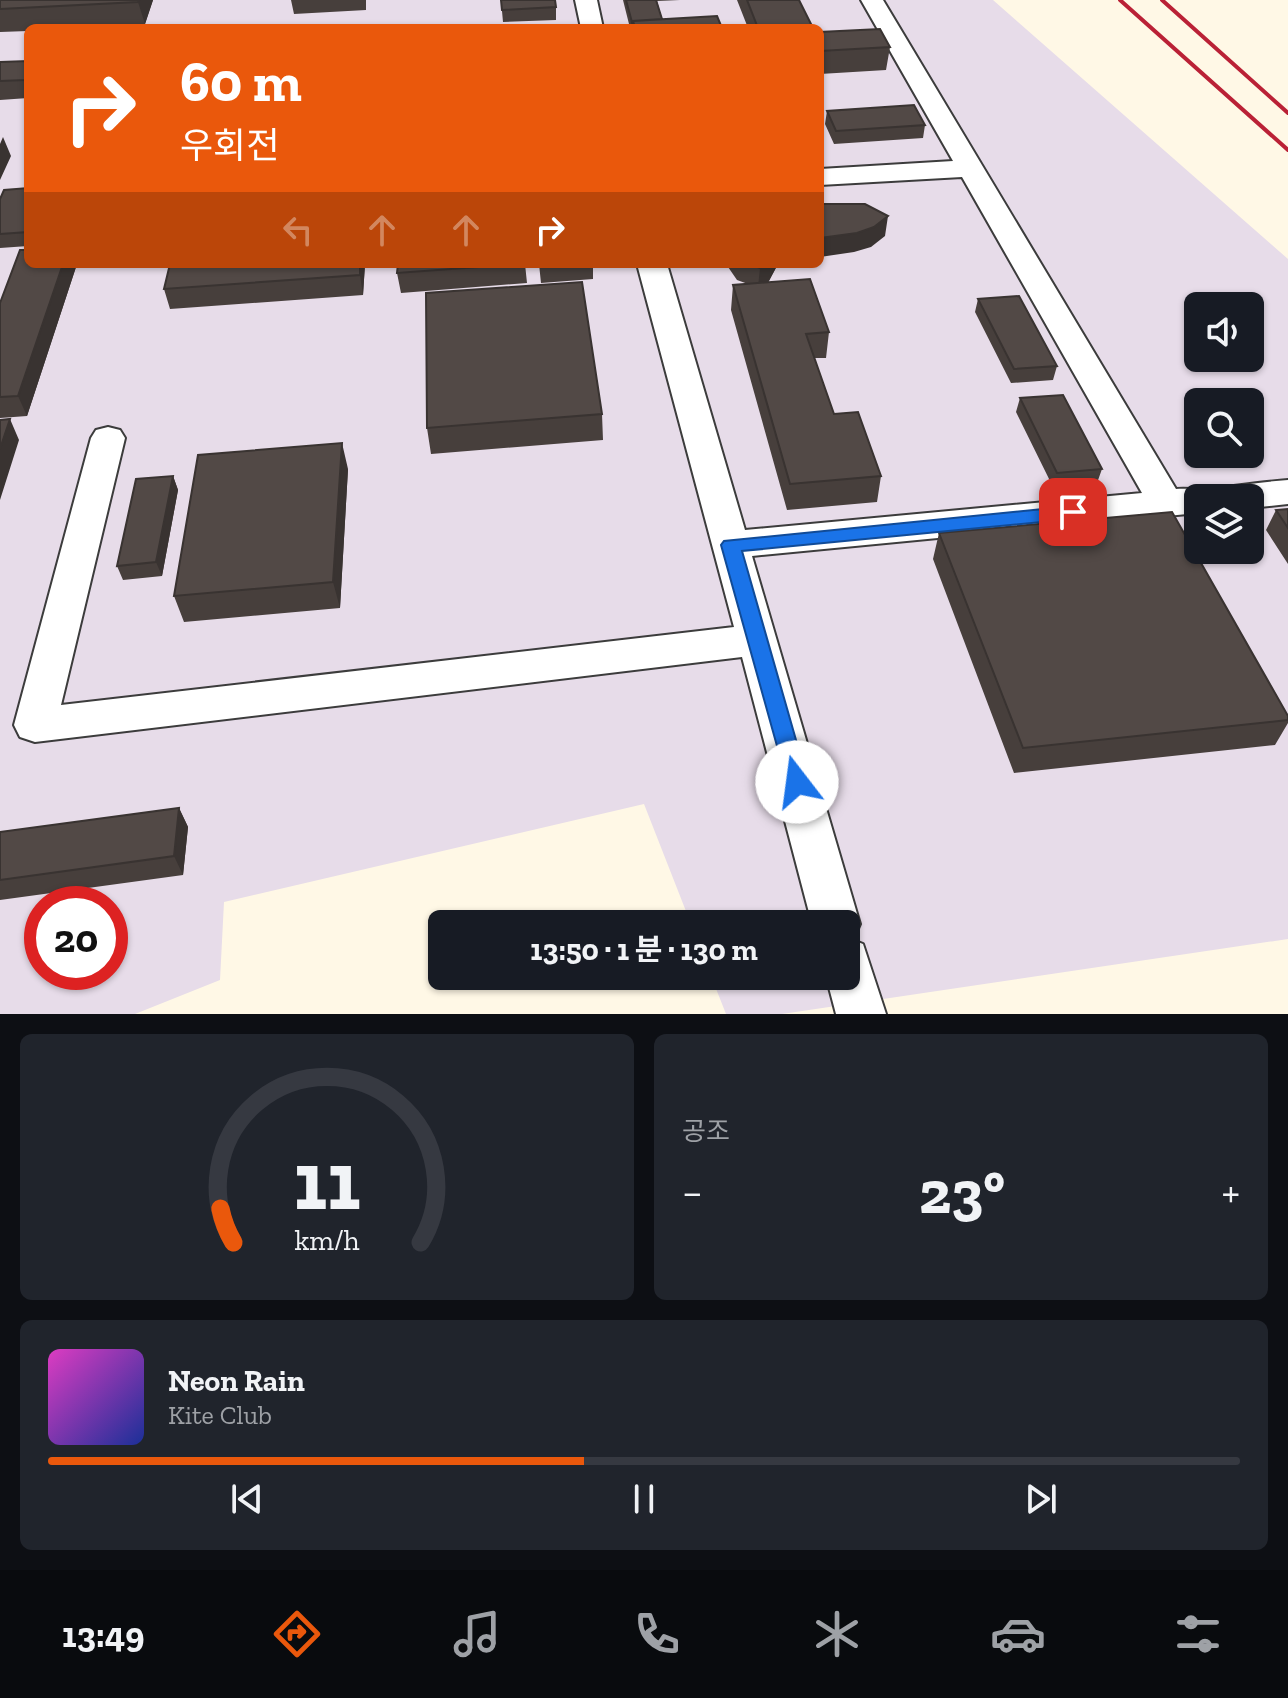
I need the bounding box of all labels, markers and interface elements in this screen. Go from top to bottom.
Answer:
text: 60 m [180,48,302,115]
icon: right [48,56,152,160]
text: 우회전 [180,124,279,167]
icon: left [276,208,320,252]
icon: ahead [360,208,404,252]
icon: ahead [444,208,488,252]
icon: right [528,208,572,252]
map controls [1184,292,1264,564]
button: sound [1184,292,1264,372]
button: search [1184,388,1264,468]
pin [1039,478,1107,546]
button: layers [1184,484,1264,564]
icon: arrive [1051,490,1095,534]
position arrow [755,740,839,824]
speed limit sign: 20 [24,886,128,990]
text: 13:50 · 1 분 · 130 m [530,932,758,968]
text: 공조 [682,1115,730,1147]
text: 11 [293,1130,361,1230]
text: 23° [919,1156,1005,1228]
text: − [682,1165,703,1218]
text: + [1221,1165,1240,1218]
text: km/h [294,1223,360,1257]
text: Neon Rain [168,1363,305,1399]
text: Kite Club [168,1399,272,1431]
icon: previous [225,1477,269,1521]
icon: pause [622,1477,666,1521]
icon: next [1019,1477,1063,1521]
icon: directions [269,1606,325,1662]
icon: music [449,1606,505,1662]
icon: phone [629,1606,685,1662]
icon: climate [809,1606,865,1662]
icon: car [990,1606,1046,1662]
icon: filters [1170,1606,1226,1662]
text: 13:49 [62,1613,145,1656]

